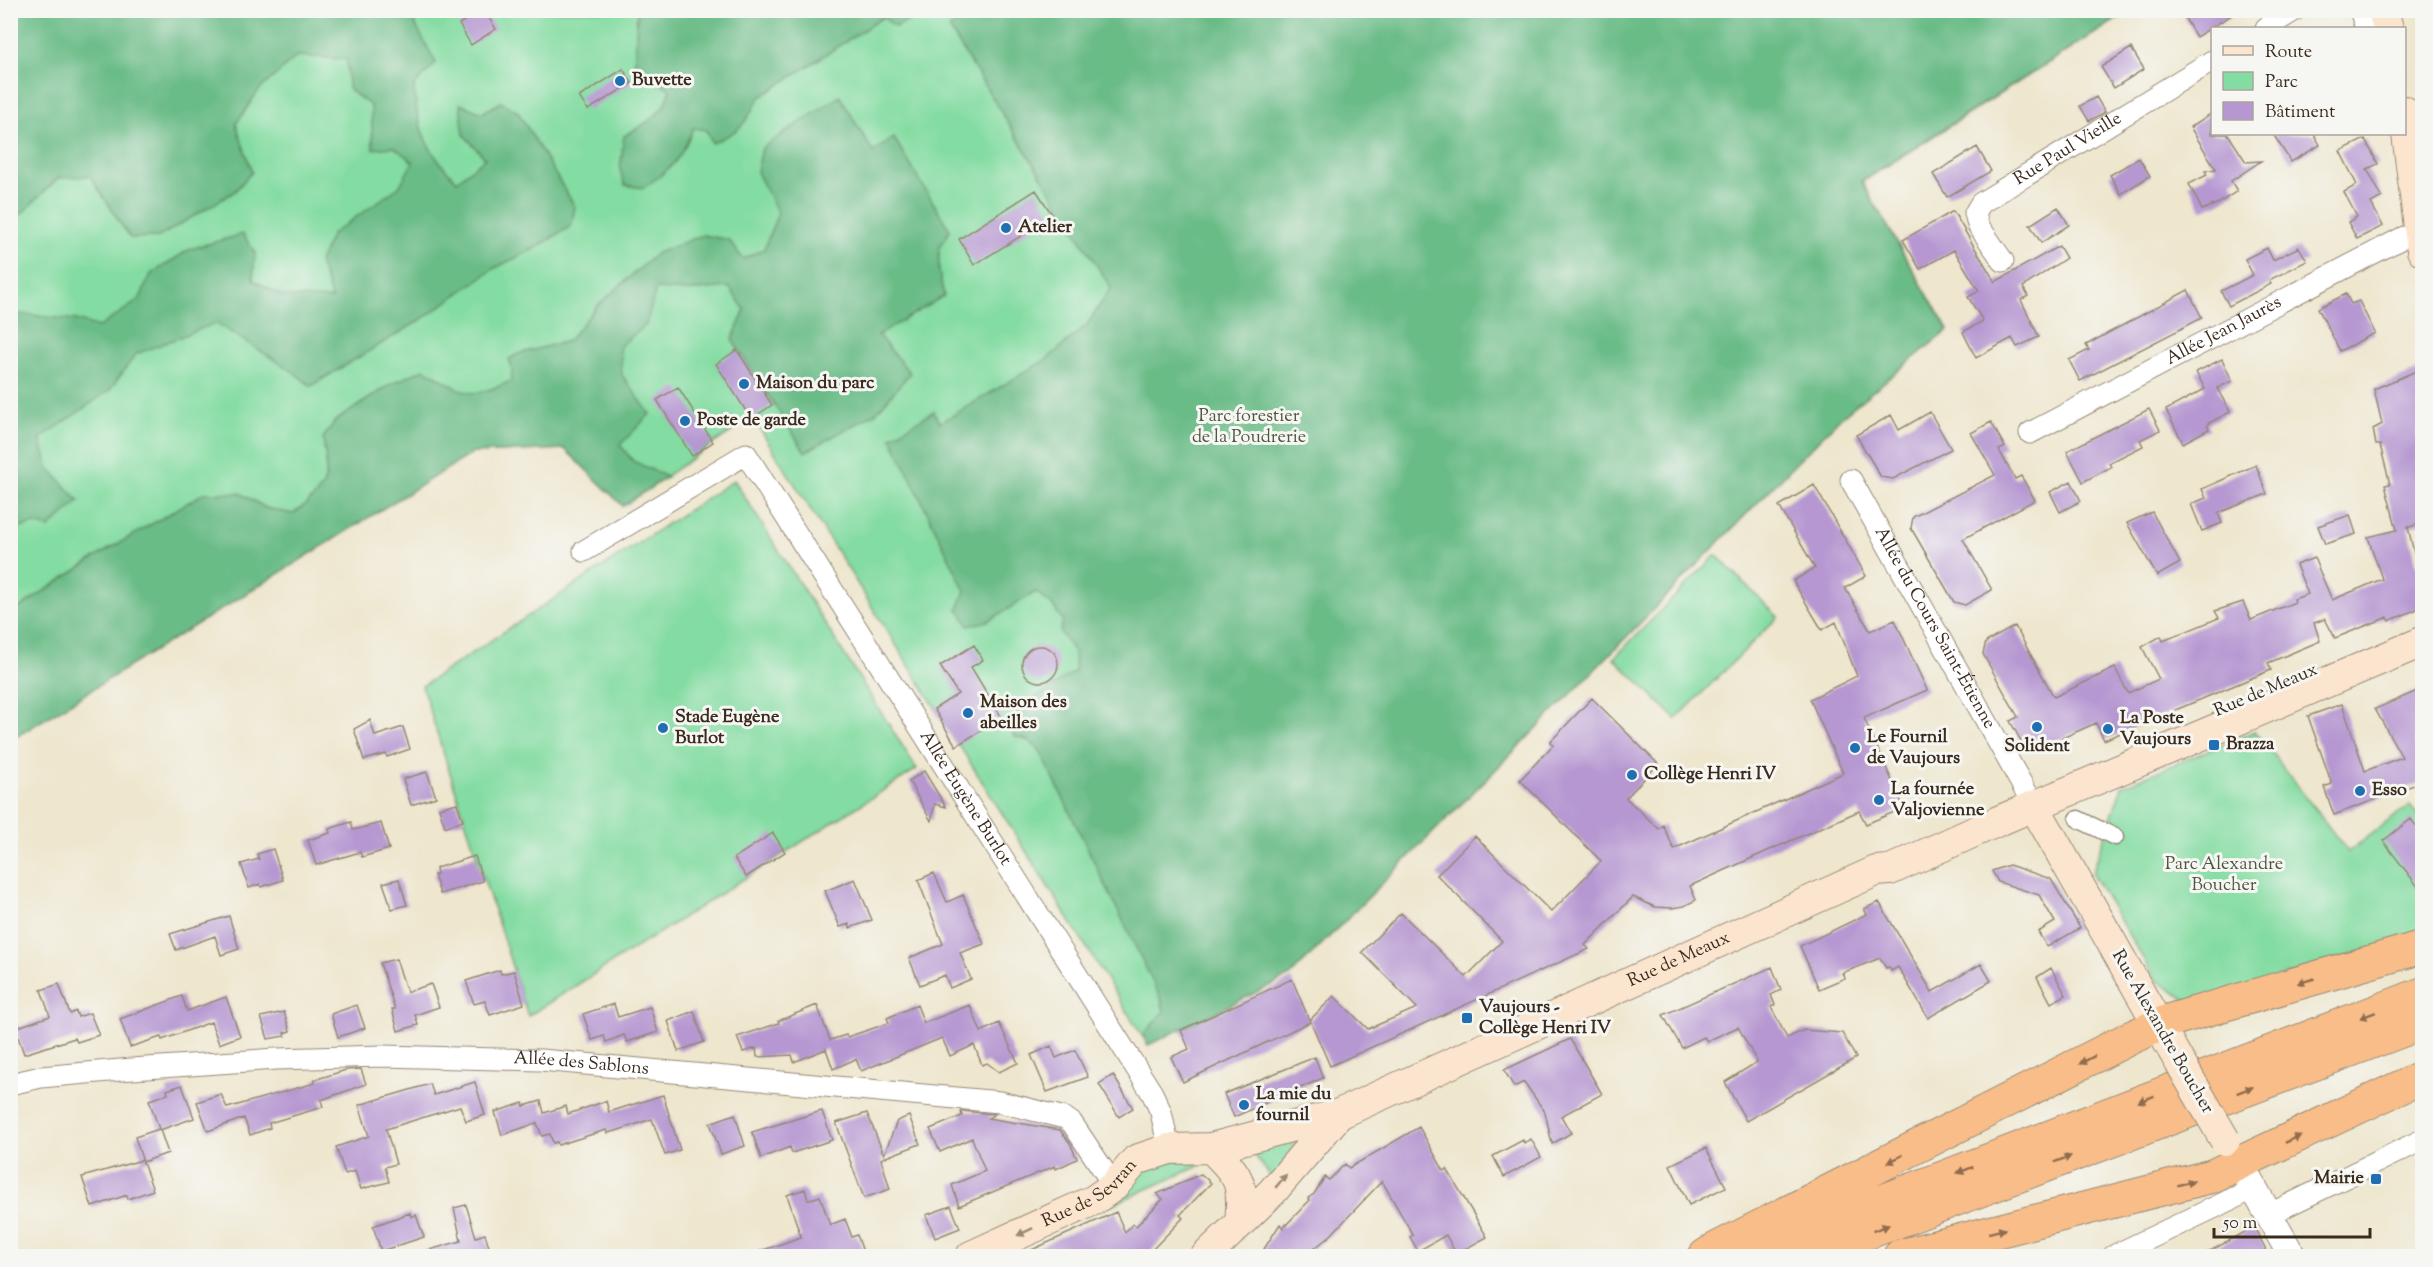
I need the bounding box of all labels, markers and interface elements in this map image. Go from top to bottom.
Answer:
legend [2211,27,2406,135]
text: Route [2265,40,2312,66]
place label: Buvette [632,68,692,94]
text: Parc [2265,70,2298,96]
marker: Buvette [613,74,627,88]
text: Bâtiment [2265,100,2335,126]
street label: Rue Paul Vieille [2009,106,2127,193]
place label: Atelier [1018,215,1072,241]
marker: Atelier [999,221,1013,235]
street label: Allée Jean Jaurès [2162,290,2286,372]
place label: Maison du parc [756,371,875,397]
marker: Maison du parc [737,377,751,391]
park label: Parc forestier de la Poudrerie [1192,404,1306,451]
place label: Poste de garde [697,408,806,434]
marker: Poste de garde [678,414,692,428]
street label: Allée du Cours Saint-Étienne [1867,522,2001,734]
street label: Rue de Meaux [2210,657,2322,724]
place label: Maison des abeilles [980,690,1067,737]
place label: Stade Eugène Burlot [675,705,780,752]
marker: Maison des abeilles [961,706,975,720]
place label: La Poste Vaujours [2120,706,2191,753]
marker: Solident [2030,720,2044,734]
marker: Stade Eugène Burlot [656,721,670,735]
marker: La Poste Vaujours [2101,722,2115,736]
place label: Le Fournil de Vaujours [1867,725,1960,772]
street label: Allée Eugène Burlot [912,726,1018,871]
place label: Brazza [2226,732,2275,758]
place label: Solident [2004,734,2071,760]
marker: Brazza [2207,738,2221,752]
marker: Le Fournil de Vaujours [1848,741,1862,755]
place label: Collège Henri IV [1644,762,1777,788]
marker: Collège Henri IV [1625,768,1639,782]
place label: La fournée Valjovienne [1891,777,1985,824]
place label: Esso [2372,778,2407,804]
marker: Esso [2353,784,2367,798]
marker: La fournée Valjovienne [1872,793,1886,807]
park label: Parc Alexandre Boucher [2165,852,2283,899]
street label: Rue de Meaux [1623,926,1735,995]
street label: Rue Alexandre Boucher [2104,945,2220,1119]
one-way arrow [2297,977,2315,986]
place label: Vaujours - Collège Henri IV [1479,995,1612,1042]
one-way arrow [2359,1010,2377,1020]
marker: Vaujours - Collège Henri IV [1460,1011,1474,1025]
street label: Allée des Sablons [513,1046,650,1083]
one-way arrow [2078,1055,2095,1065]
place label: La mie du fournil [1256,1082,1332,1129]
one-way arrow [2237,1085,2255,1095]
one-way arrow [2137,1095,2155,1105]
marker: La mie du fournil [1237,1098,1251,1112]
one-way arrow [2284,1135,2301,1144]
street label: Rue de Sevran [1038,1154,1144,1235]
one-way arrow [1886,1154,1903,1164]
one-way arrow [2054,1154,2072,1164]
one-way arrow [1955,1165,1973,1175]
place label: Mairie [2314,1166,2365,1192]
marker: Mairie [2369,1172,2383,1186]
one-way arrow [1274,1174,1287,1189]
one-way arrow [2177,1178,2195,1187]
scale bar [2214,1201,2370,1239]
text: 50 m [2222,1211,2258,1237]
one-way arrow [1872,1223,1890,1233]
one-way arrow [1988,1226,2006,1236]
one-way arrow [1016,1228,1034,1237]

